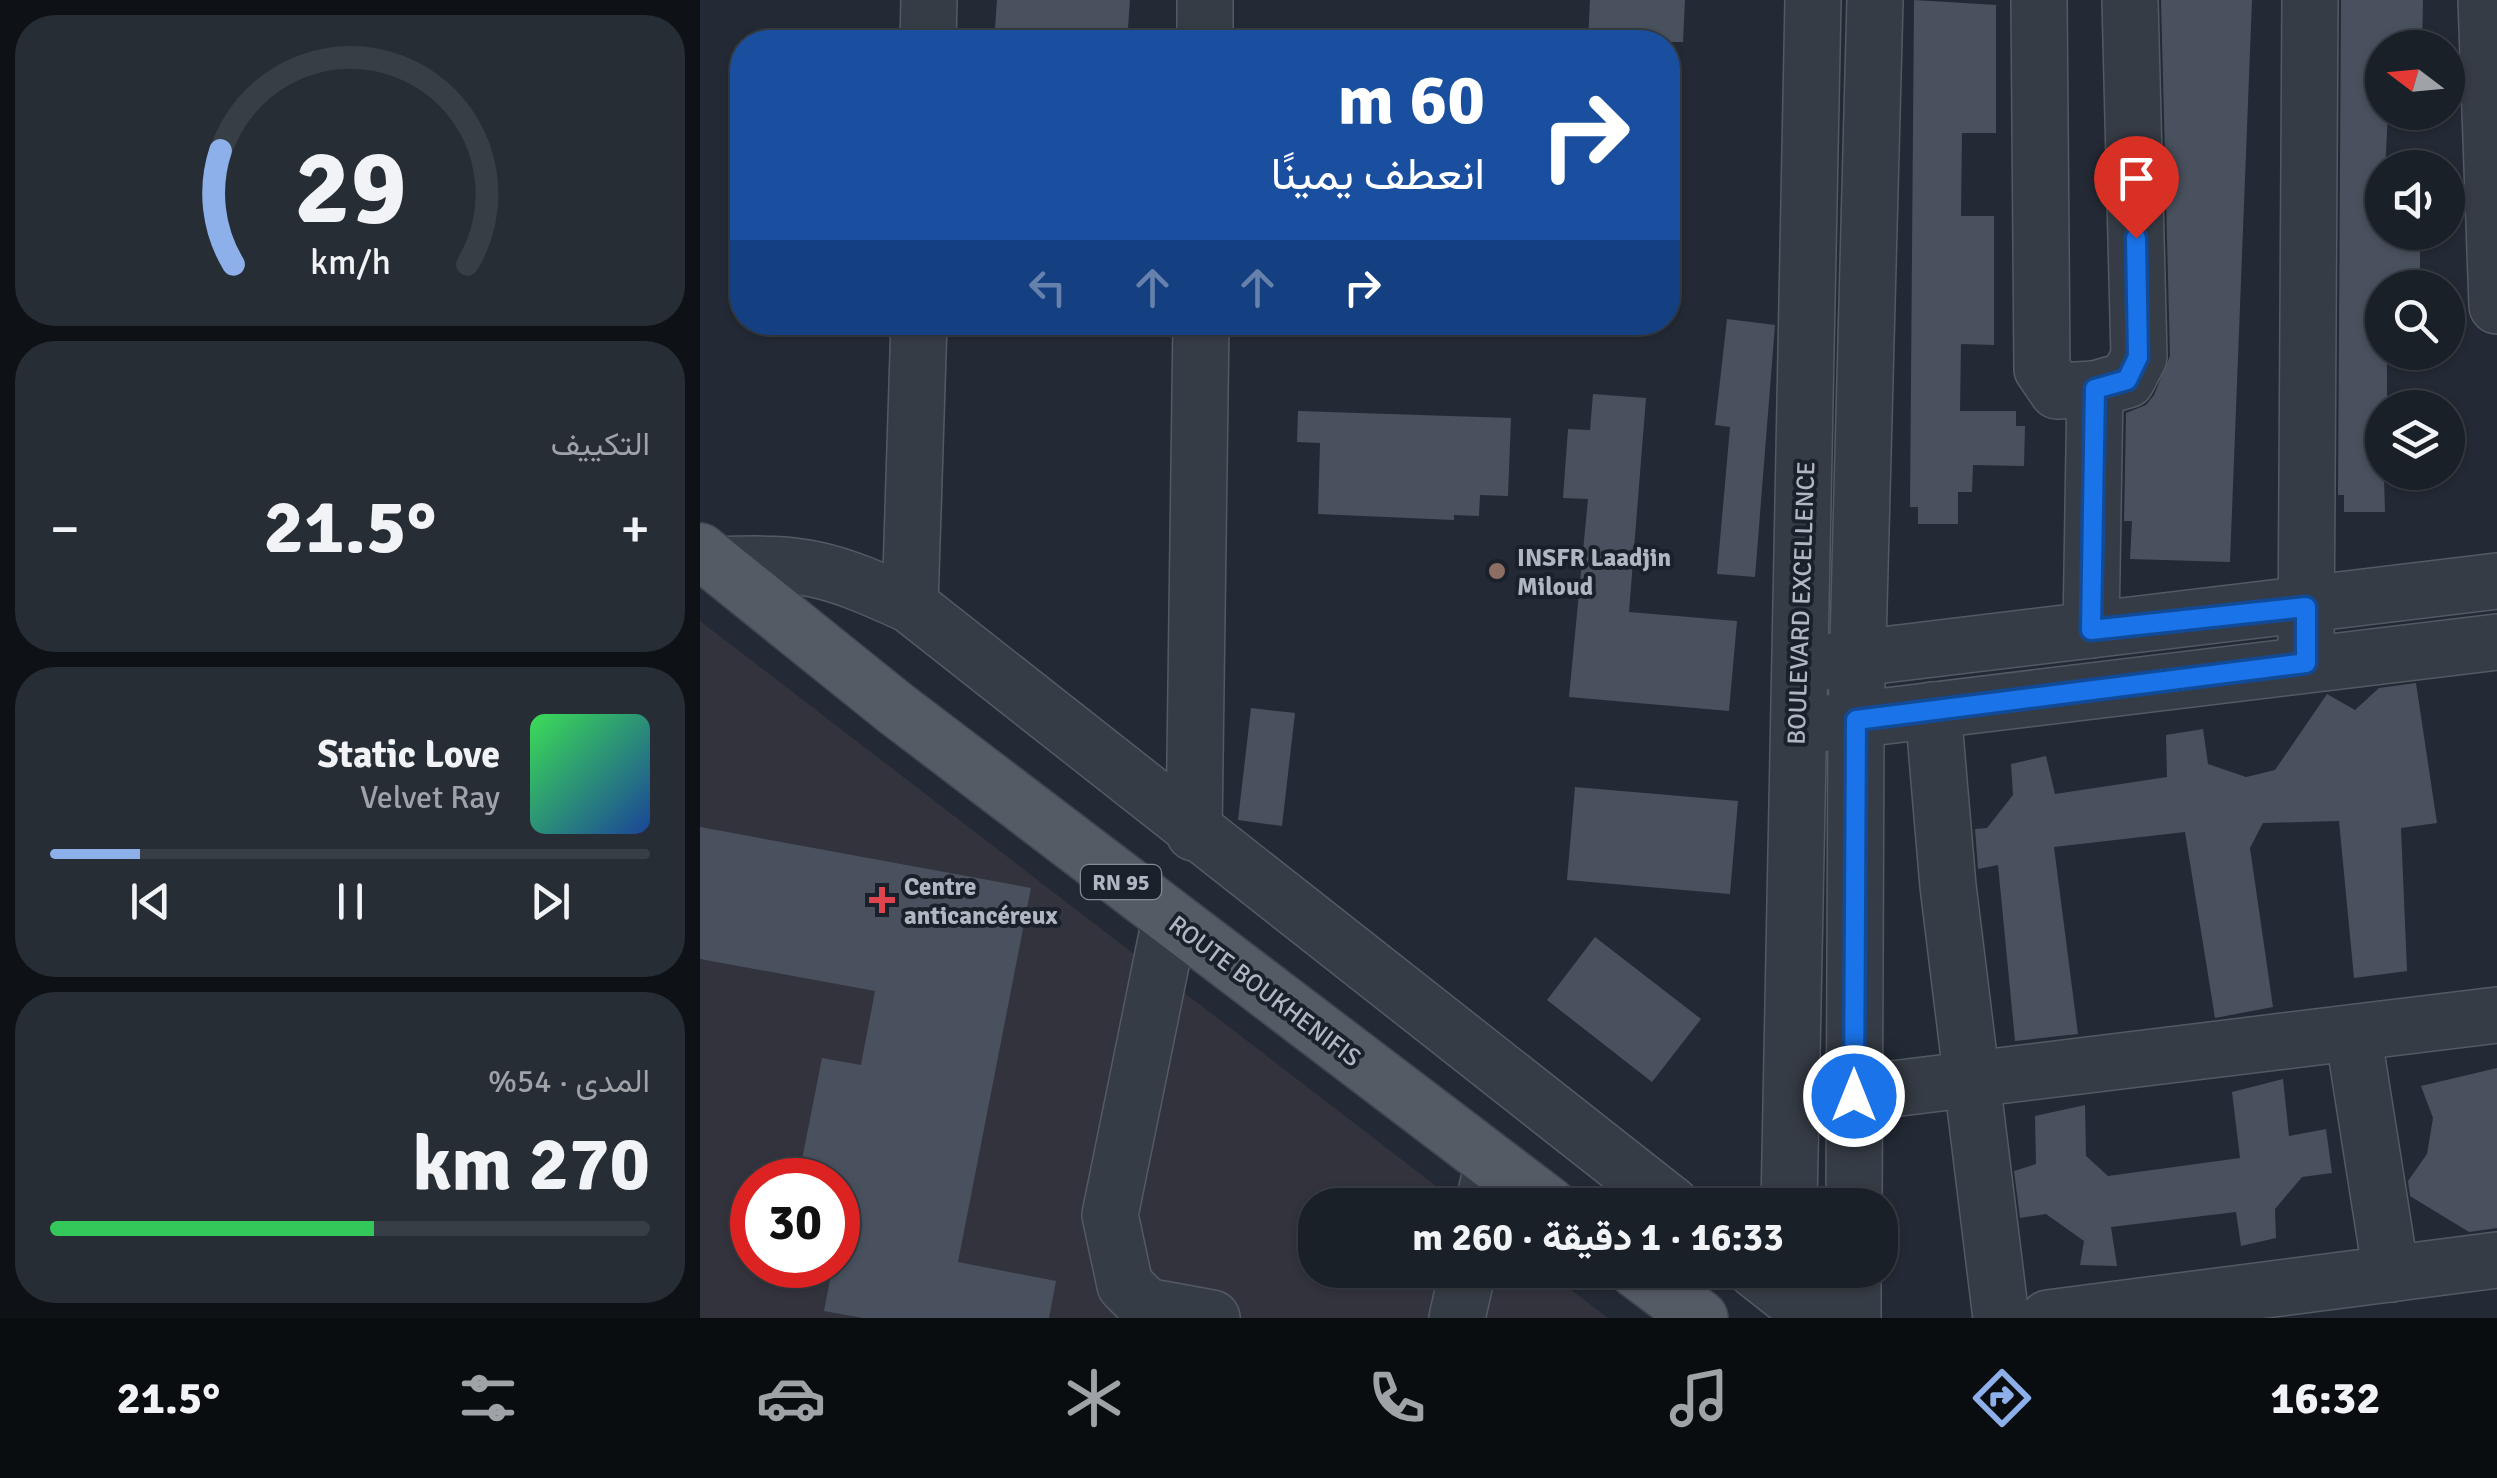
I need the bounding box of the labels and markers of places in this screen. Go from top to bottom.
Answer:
pin [2094,136,2179,239]
place label: INSFR Laadjin Miloud [1517,542,1671,602]
marker: INSFR Laadjin Miloud [1486,560,1508,582]
place label: Centre anticancéreux [904,871,1058,931]
marker: Centre anticancéreux [869,887,895,913]

